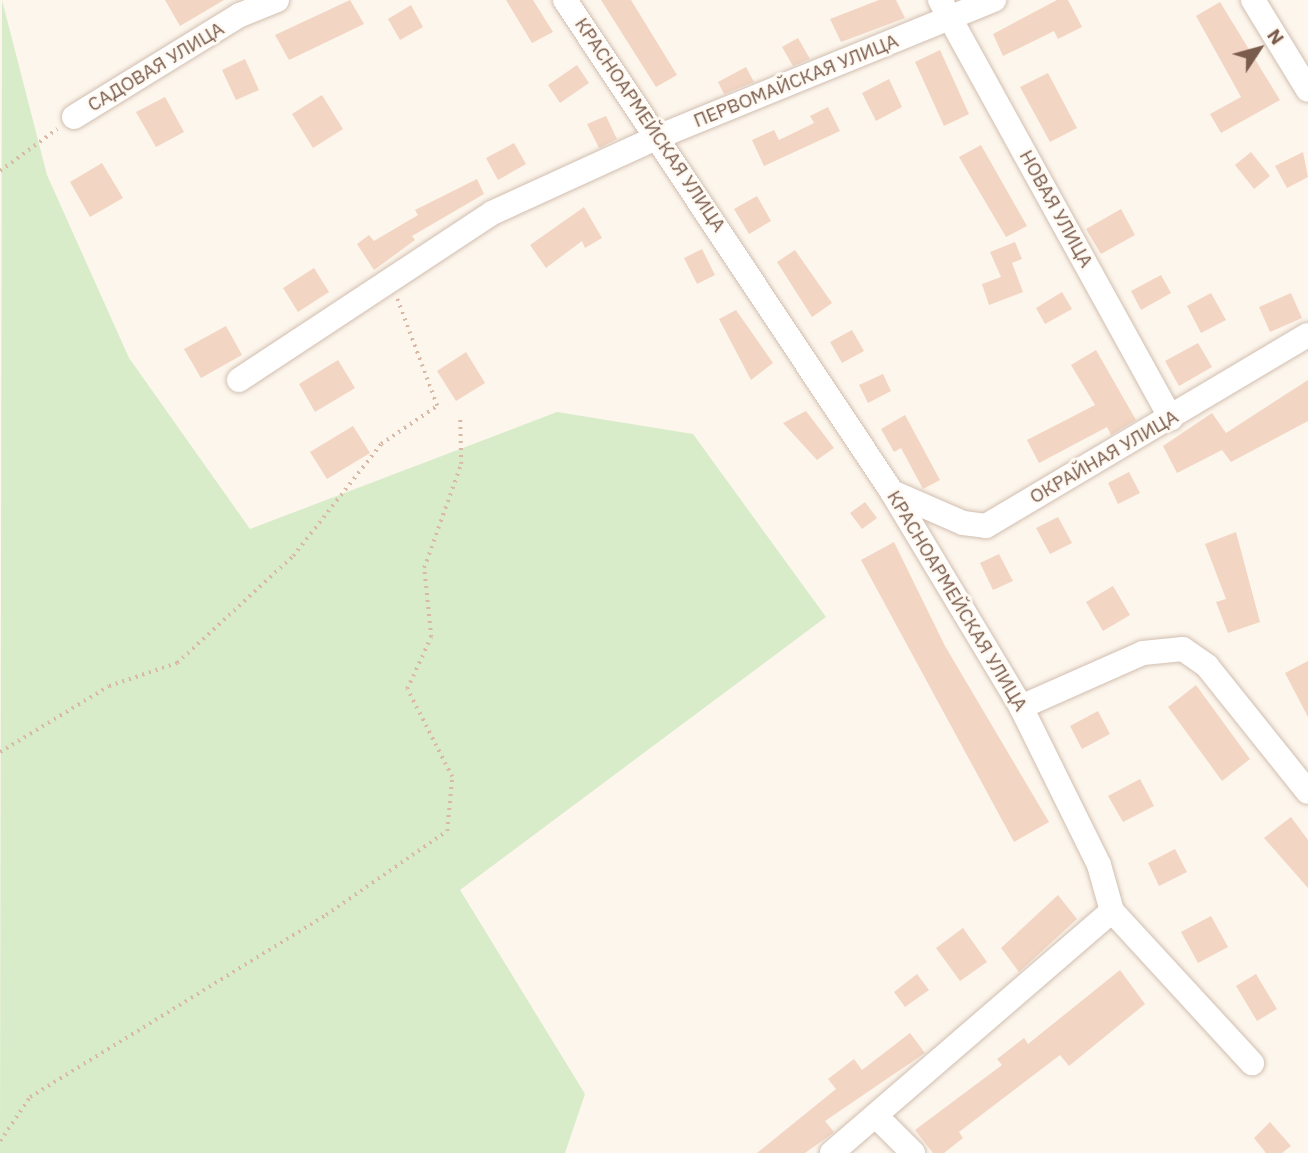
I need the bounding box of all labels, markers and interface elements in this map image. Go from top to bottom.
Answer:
street label: КРАСНОАРМЕЙСКАЯ УЛИЦА [570,14,730,236]
north arrow [1224,14,1294,84]
street label: САДОВАЯ УЛИЦА [84,17,228,117]
text: N [1262,24,1290,49]
street label: ПЕРВОМАЙСКАЯ УЛИЦА [690,29,902,133]
street label: НОВАЯ УЛИЦА [1014,146,1098,272]
street label: ОКРАЙНАЯ УЛИЦА [1026,405,1182,509]
street label: КРАСНОАРМЕЙСКАЯ УЛИЦА [882,487,1032,715]

